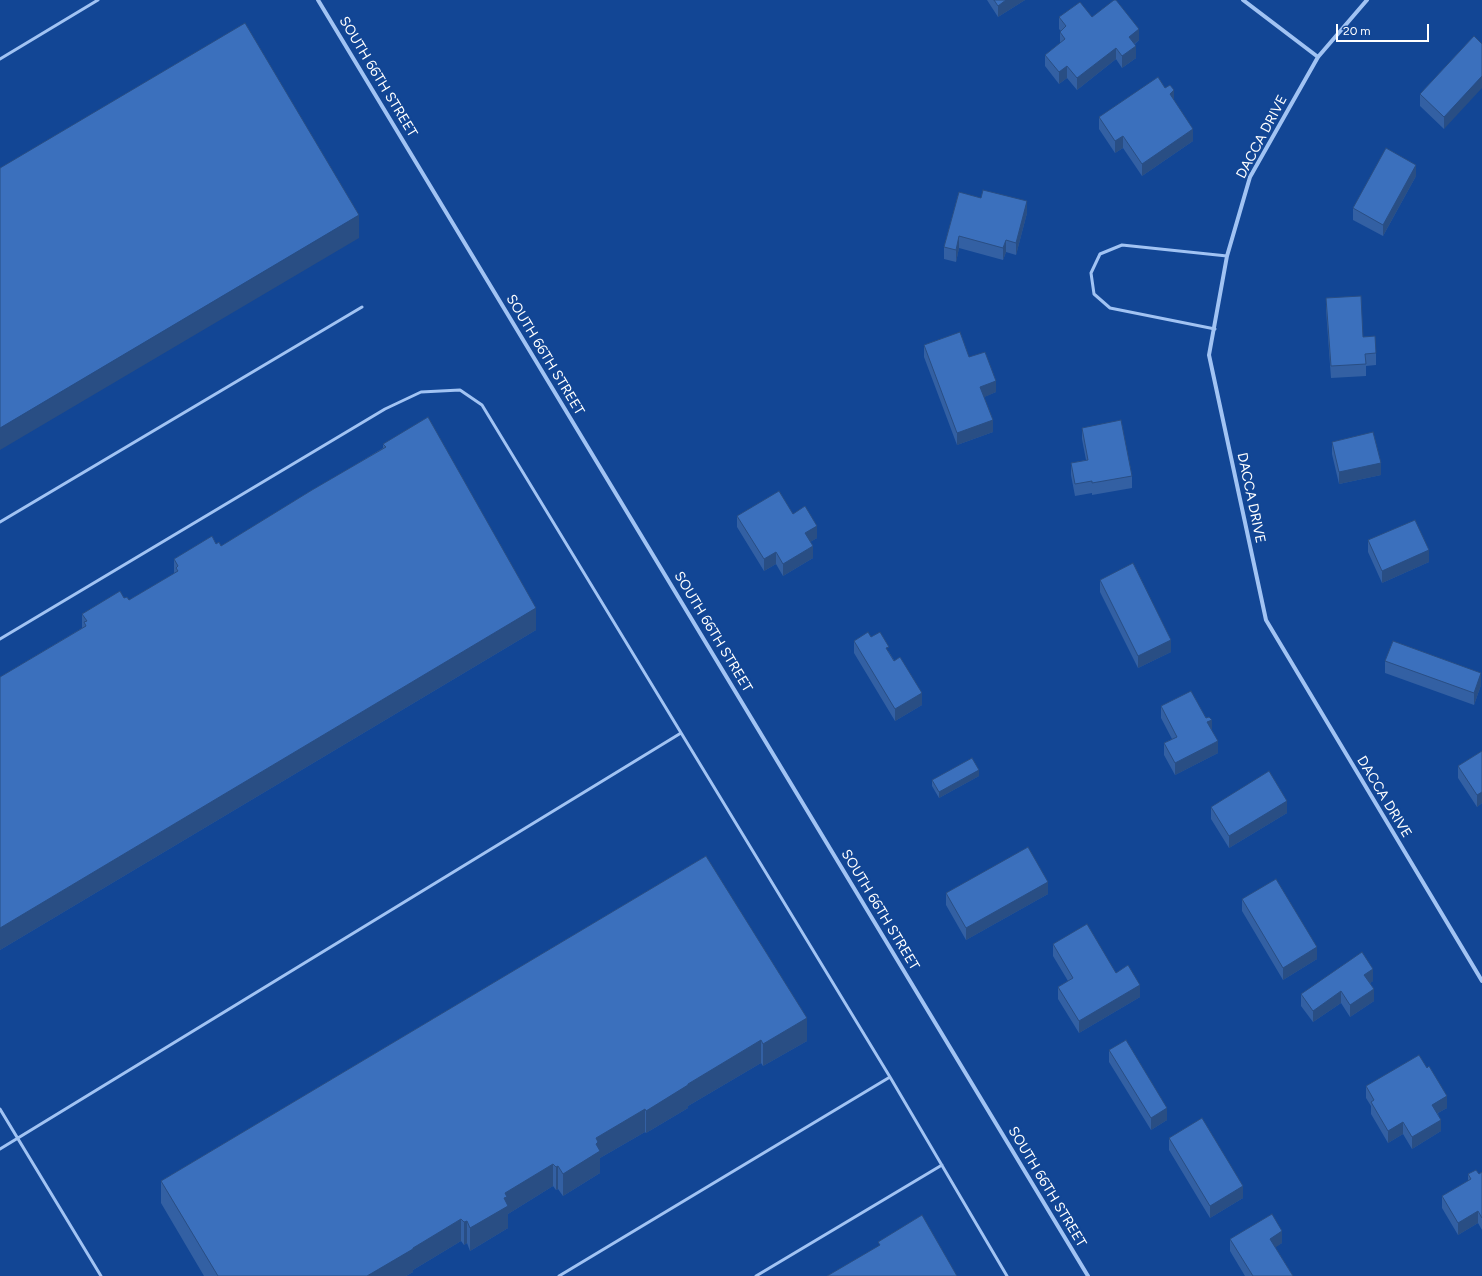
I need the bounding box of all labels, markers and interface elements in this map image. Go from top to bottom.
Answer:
street label: SOUTH 66TH STREET [335,14,421,140]
scale bar [1338,16,1431,42]
text: 20 m [1343,24,1371,38]
street label: DACCA DRIVE [1233,92,1291,182]
street label: SOUTH 66TH STREET [502,292,588,418]
street label: DACCA DRIVE [1233,451,1269,545]
street label: SOUTH 66TH STREET [670,569,756,695]
street label: DACCA DRIVE [1353,753,1415,841]
street label: SOUTH 66TH STREET [837,847,923,973]
street label: SOUTH 66TH STREET [1004,1124,1090,1250]

